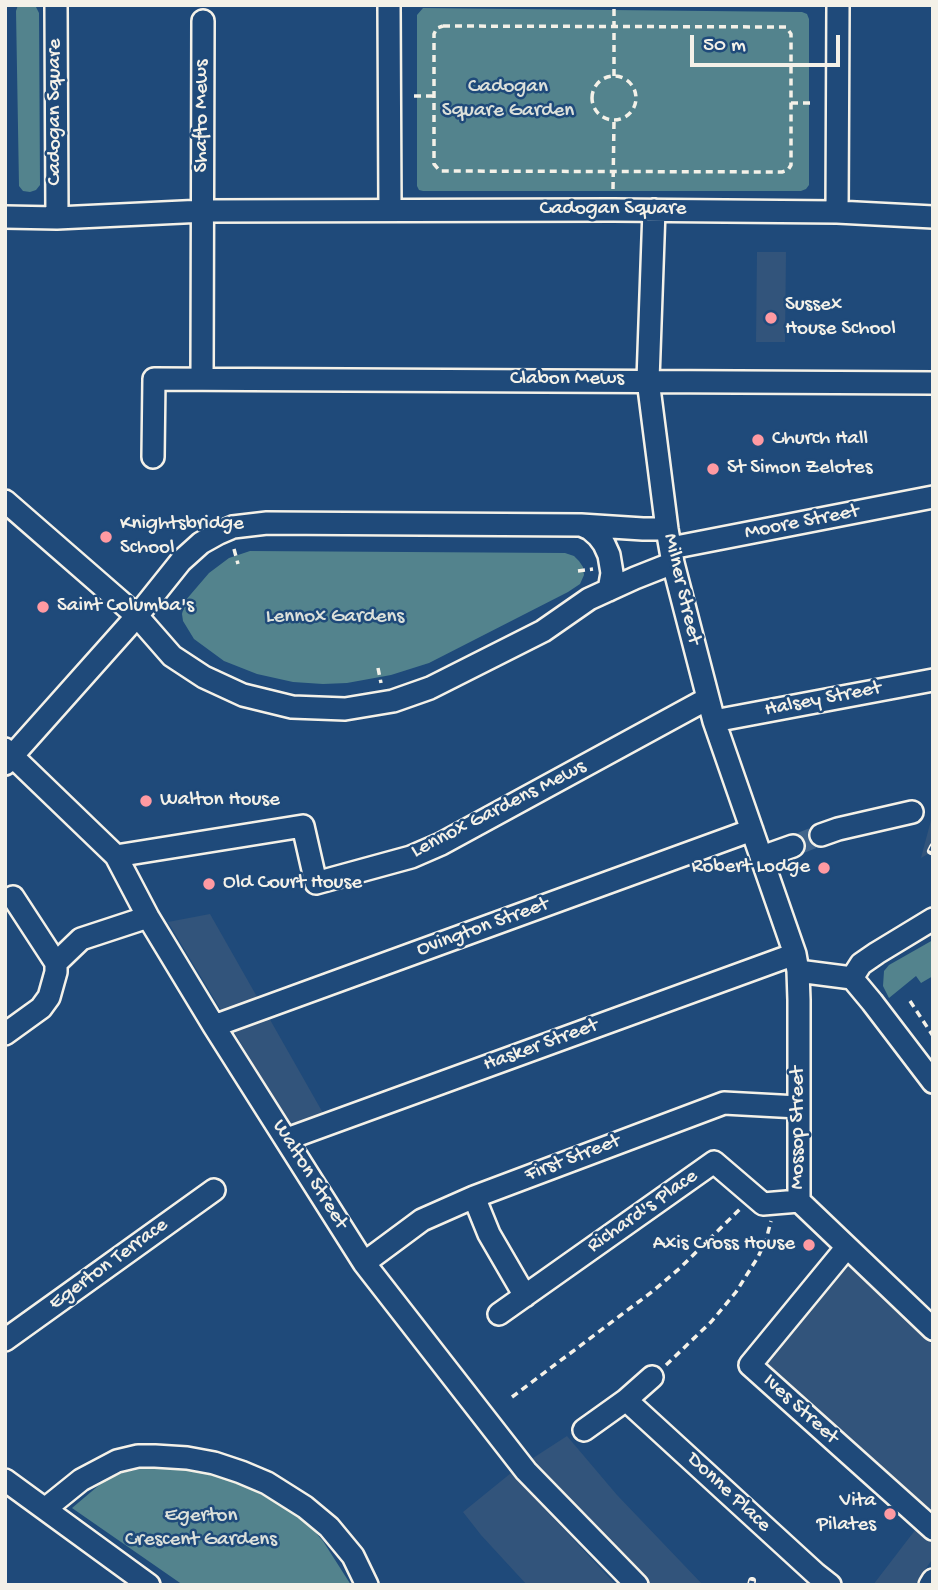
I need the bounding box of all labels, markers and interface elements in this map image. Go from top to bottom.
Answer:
scale bar [693,21,844,65]
text: 50 m [703,34,746,59]
street label: Cadogan Square [43,39,69,185]
street label: Shafto Mews [190,60,216,172]
park label: Cadogan Square Garden [442,75,574,125]
street label: Cadogan Square [540,197,686,223]
place label: Sussex House School [785,293,896,343]
marker: Sussex House School [763,310,779,326]
street label: Clabon Mews [510,367,624,393]
place label: Church Hall [772,427,868,453]
marker: Church Hall [750,432,766,448]
place label: St Simon Zelotes [727,456,872,482]
marker: St Simon Zelotes [705,461,721,477]
street label: Moore Street [743,500,861,546]
place label: Knightsbridge School [120,512,244,562]
marker: Knightsbridge School [98,529,114,545]
street label: Milner Street [656,531,706,647]
place label: Saint Columba's [57,594,194,620]
marker: Saint Columba's [35,599,51,615]
park label: Lennox Gardens [266,605,404,631]
street label: Halsey Street [763,676,883,724]
street label: Lennox Gardens Mews [407,755,591,865]
place label: Walton House [160,788,280,814]
marker: Walton House [138,793,154,809]
place label: Robert Lodge [692,855,810,881]
marker: Robert Lodge [816,860,832,876]
place label: Old Court House [223,871,362,897]
marker: Old Court House [201,876,217,892]
street label: Ovington Street [413,892,553,964]
street label: Hasker Street [480,1014,602,1078]
street label: Mossop Street [786,1066,812,1190]
street label: Walton Street [265,1116,353,1234]
street label: First Street [522,1129,624,1189]
street label: Richard's Place [583,1165,703,1259]
street label: Egerton Terrace [44,1213,174,1317]
place label: Axis Cross House [653,1232,795,1258]
marker: Axis Cross House [801,1237,817,1253]
street label: Ives Street [757,1369,843,1451]
street label: Donne Place [681,1448,775,1538]
place label: Vita Pilates [816,1489,876,1539]
park label: Egerton Crescent Gardens [125,1504,277,1554]
marker: Vita Pilates [882,1506,898,1522]

